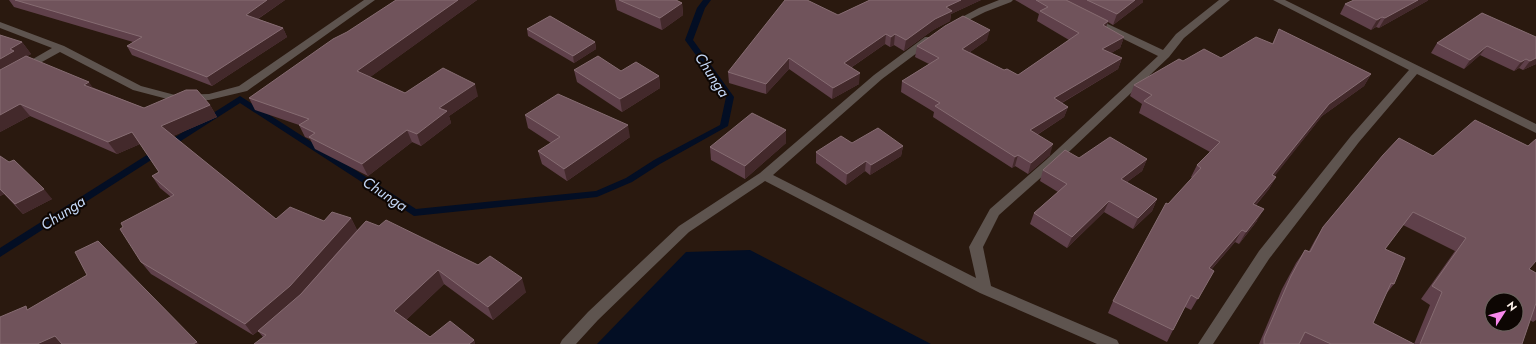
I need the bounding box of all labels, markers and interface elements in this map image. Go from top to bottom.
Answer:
water label: Chunga [689,48,735,102]
water label: Chunga [358,171,412,217]
water label: Chunga [36,190,90,236]
north arrow [1484,292,1524,332]
text: N [1503,298,1521,314]

